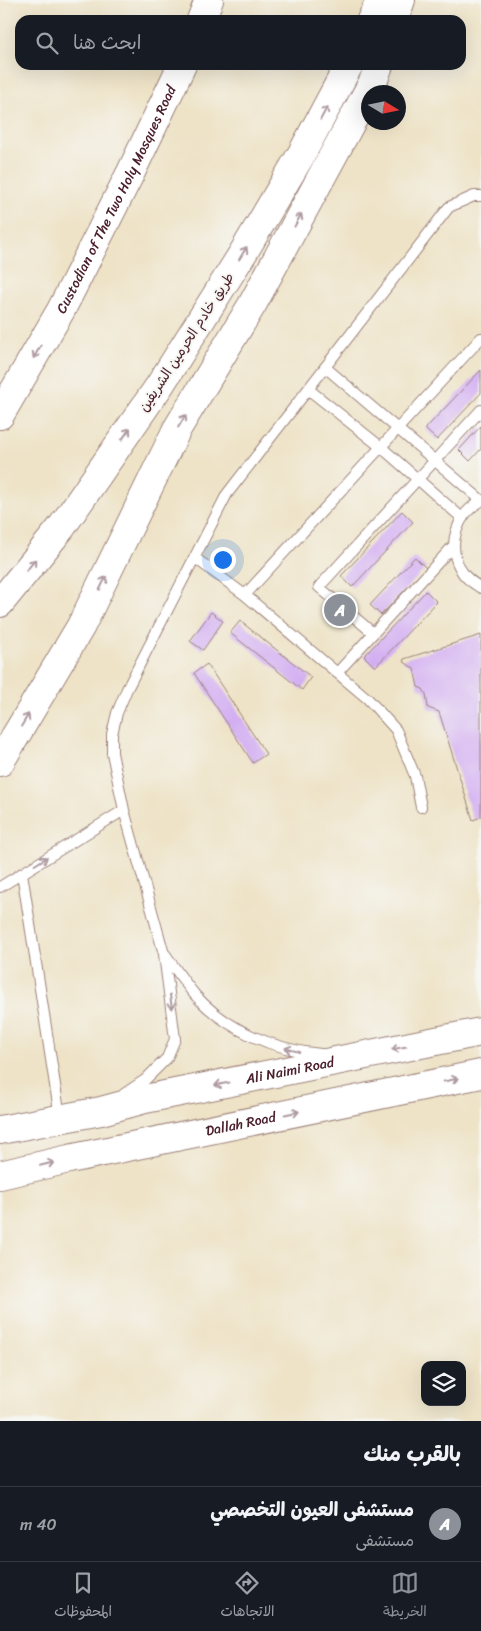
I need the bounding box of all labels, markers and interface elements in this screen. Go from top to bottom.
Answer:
search box [15,15,466,70]
text: ابحث هنا [73,26,141,59]
icon: search [33,29,61,57]
street label: Custodian of The Two Holy Mosques Road [49,80,184,318]
north arrow [361,85,406,130]
one-way arrow [319,105,329,120]
one-way arrow [294,213,303,228]
one-way arrow [238,247,248,261]
street label: طريق خادم الحرمين الشريفين [132,267,241,417]
one-way arrow [31,344,41,358]
one-way arrow [178,415,188,429]
one-way arrow [121,427,131,441]
your location [210,547,236,573]
one-way arrow [25,559,36,572]
one-way arrow [98,575,108,590]
pin: A [324,591,356,629]
one-way arrow [21,713,31,727]
one-way arrow [34,856,48,866]
one-way arrow [166,994,176,1010]
one-way arrow [391,1044,407,1054]
one-way arrow [285,1045,301,1054]
street label: Ali Naimi Road [242,1049,338,1092]
one-way arrow [443,1075,459,1085]
one-way arrow [215,1080,231,1089]
street label: Dallah Road [203,1104,280,1144]
one-way arrow [284,1108,300,1117]
one-way arrow [39,1159,55,1168]
map controls [421,1361,466,1406]
button: layers [421,1361,466,1406]
text: بالقرب منك [363,1435,461,1473]
text: مستشفى العيون التخصصي [210,1493,414,1526]
text: 40 m [20,1510,57,1539]
text: A [440,1510,450,1539]
text: مستشفى [355,1526,414,1555]
tab: المحفوظات [54,1569,112,1624]
tab: الاتجاهات [220,1569,275,1624]
tab: الخريطة [383,1569,427,1624]

